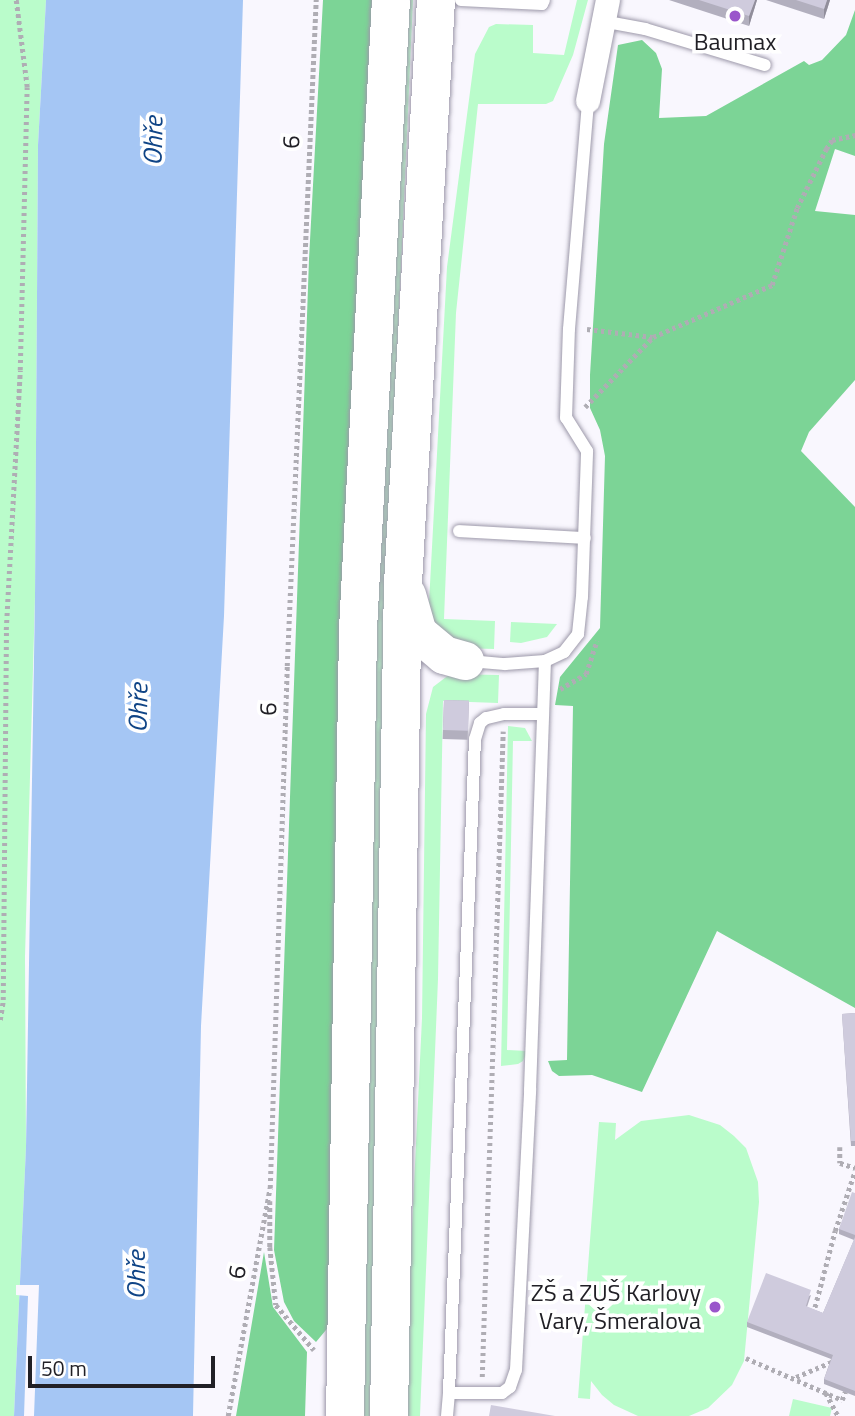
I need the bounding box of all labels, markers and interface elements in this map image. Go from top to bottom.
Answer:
marker: Baumax [727,8,743,24]
place label: Baumax [694,28,776,56]
water label: Ohře [137,116,169,166]
street label: 6 [276,135,306,149]
water label: Ohře [122,683,154,733]
street label: 6 [253,702,283,716]
water label: Ohře [120,1250,152,1300]
street label: 6 [222,1263,252,1281]
place label: ZŠ a ZUŠ Karlovy Vary, Šmeralova [531,1279,701,1335]
marker: ZŠ a ZUŠ Karlovy Vary, Šmeralova [707,1299,723,1315]
scale bar [32,1342,219,1386]
text: 50 m [41,1352,87,1384]

